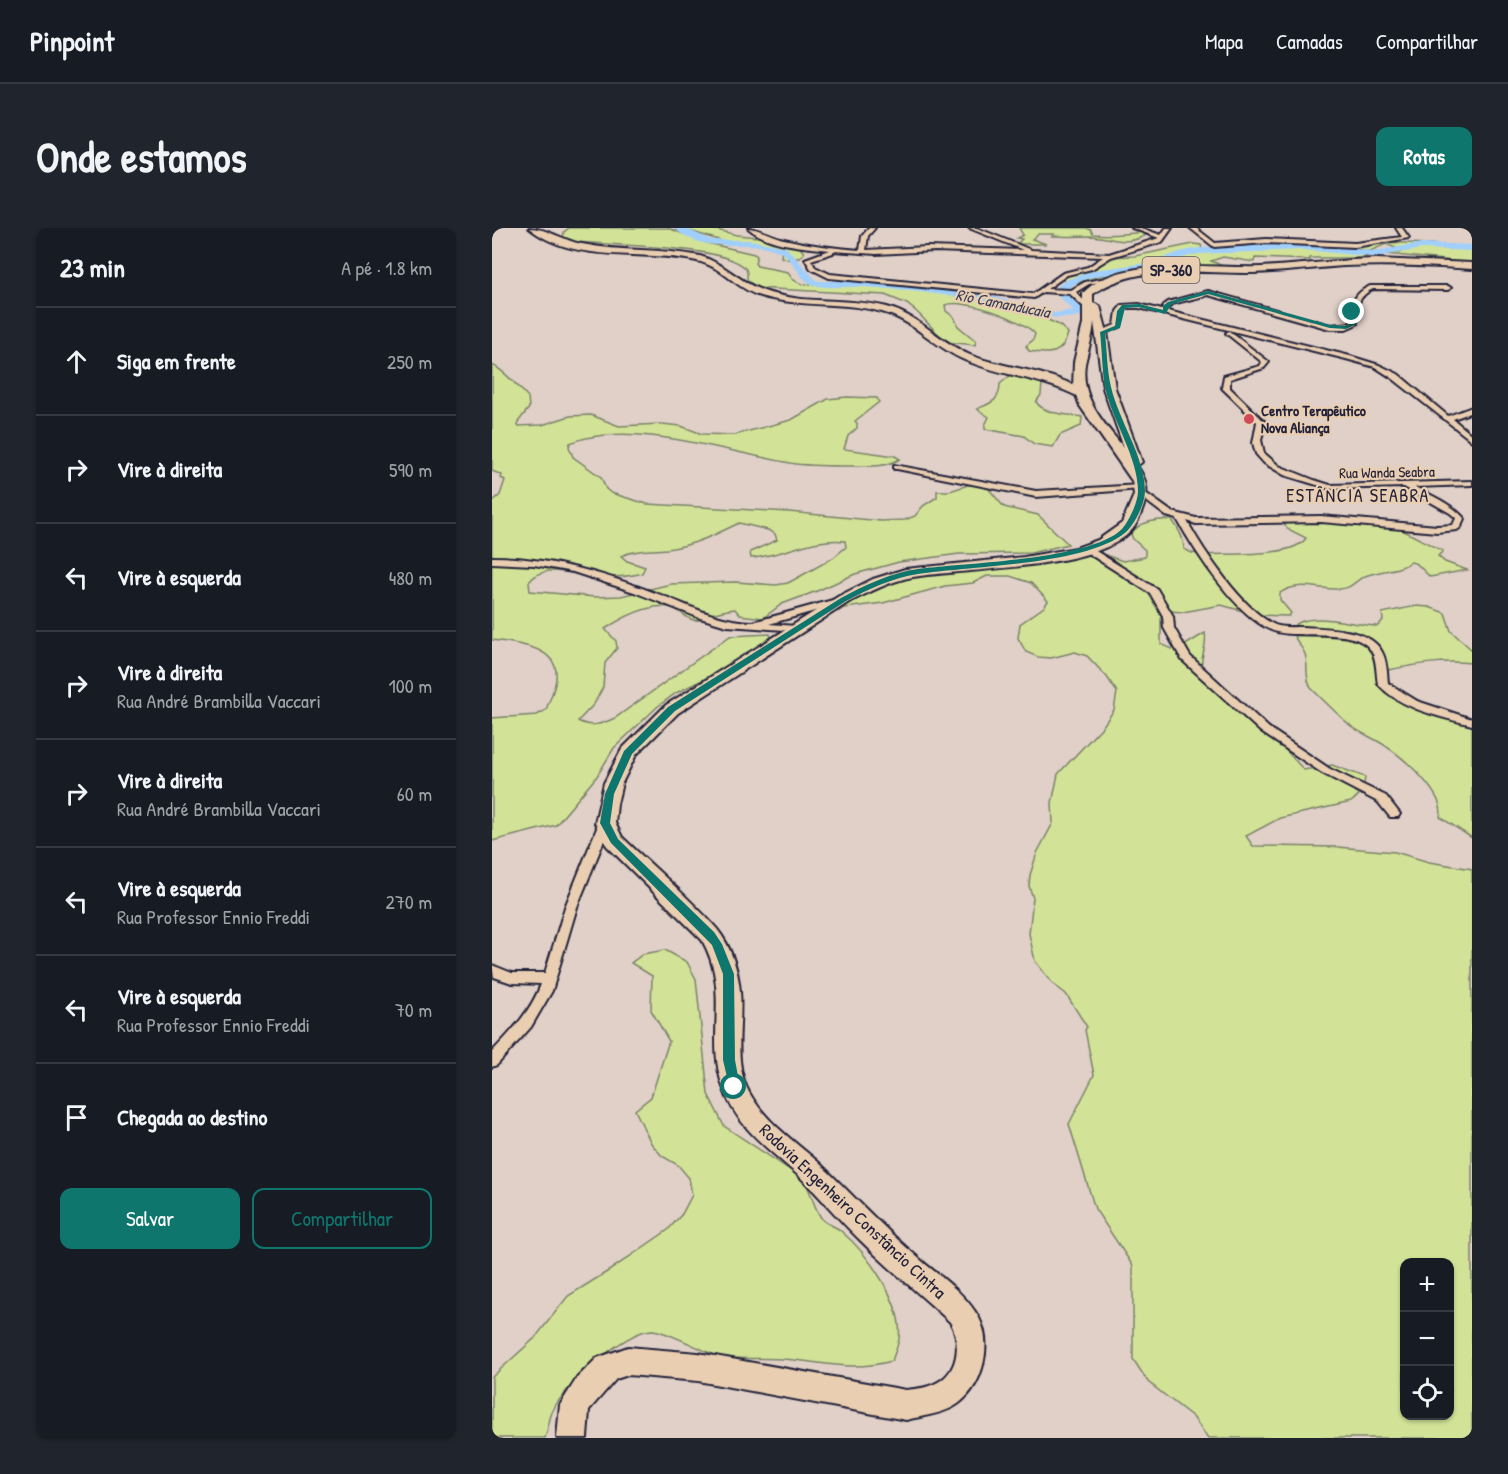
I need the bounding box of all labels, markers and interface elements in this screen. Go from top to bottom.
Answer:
text: Pinpoint [30,22,114,60]
text: Mapa [1205,27,1243,56]
text: Camadas [1276,27,1343,56]
text: Compartilhar [1376,27,1478,56]
button: Rotas [1376,127,1472,186]
text: Onde estamos [36,128,247,185]
text: 23 min [60,250,125,285]
text: A pé · 1.8 km [341,254,432,281]
road number: SP-360 [1142,257,1200,283]
water label: Rio Camanducaia [954,283,1054,323]
route end [1338,298,1364,324]
icon: ahead [60,345,93,378]
text: Siga em frente [117,346,236,376]
text: 250 m [387,348,432,375]
place label: Centro Terapêutico Nova Aliança [1261,400,1366,438]
marker: Centro Terapêutico Nova Aliança [1242,412,1256,426]
icon: right [60,453,93,486]
text: Vire à direita [117,454,222,484]
text: 590 m [389,456,432,483]
street label: Rua Wanda Seabra [1339,461,1435,483]
district label: ESTÂNCIA SEABRA [1286,483,1430,508]
icon: left [60,561,93,594]
text: Vire à esquerda [117,562,241,592]
text: 480 m [389,564,432,591]
text: Vire à direita [117,657,222,687]
icon: right [60,669,93,702]
text: 100 m [389,672,432,699]
text: Rua André Brambilla Vaccari [117,687,321,714]
text: Vire à direita [117,765,222,795]
icon: right [60,777,93,810]
text: 60 m [397,780,432,807]
text: Rua André Brambilla Vaccari [117,795,321,822]
text: Vire à esquerda [117,873,241,903]
icon: left [60,885,93,918]
text: 270 m [386,888,432,915]
text: Rua Professor Ennio Freddi [117,903,310,930]
text: Vire à esquerda [117,981,241,1011]
icon: left [60,993,93,1026]
text: 70 m [395,996,432,1023]
text: Rua Professor Ennio Freddi [117,1011,310,1038]
route start [720,1073,746,1099]
icon: arrive [60,1101,93,1134]
text: Chegada ao destino [117,1102,267,1132]
street label: Rodovia Engenheiro Constâncio Cintra [754,1118,952,1304]
button: Salvar [60,1188,240,1249]
button: Compartilhar [252,1188,432,1249]
map controls [1400,1258,1454,1420]
button: + [1400,1258,1454,1312]
button: − [1400,1312,1454,1366]
button: locate [1400,1366,1454,1420]

